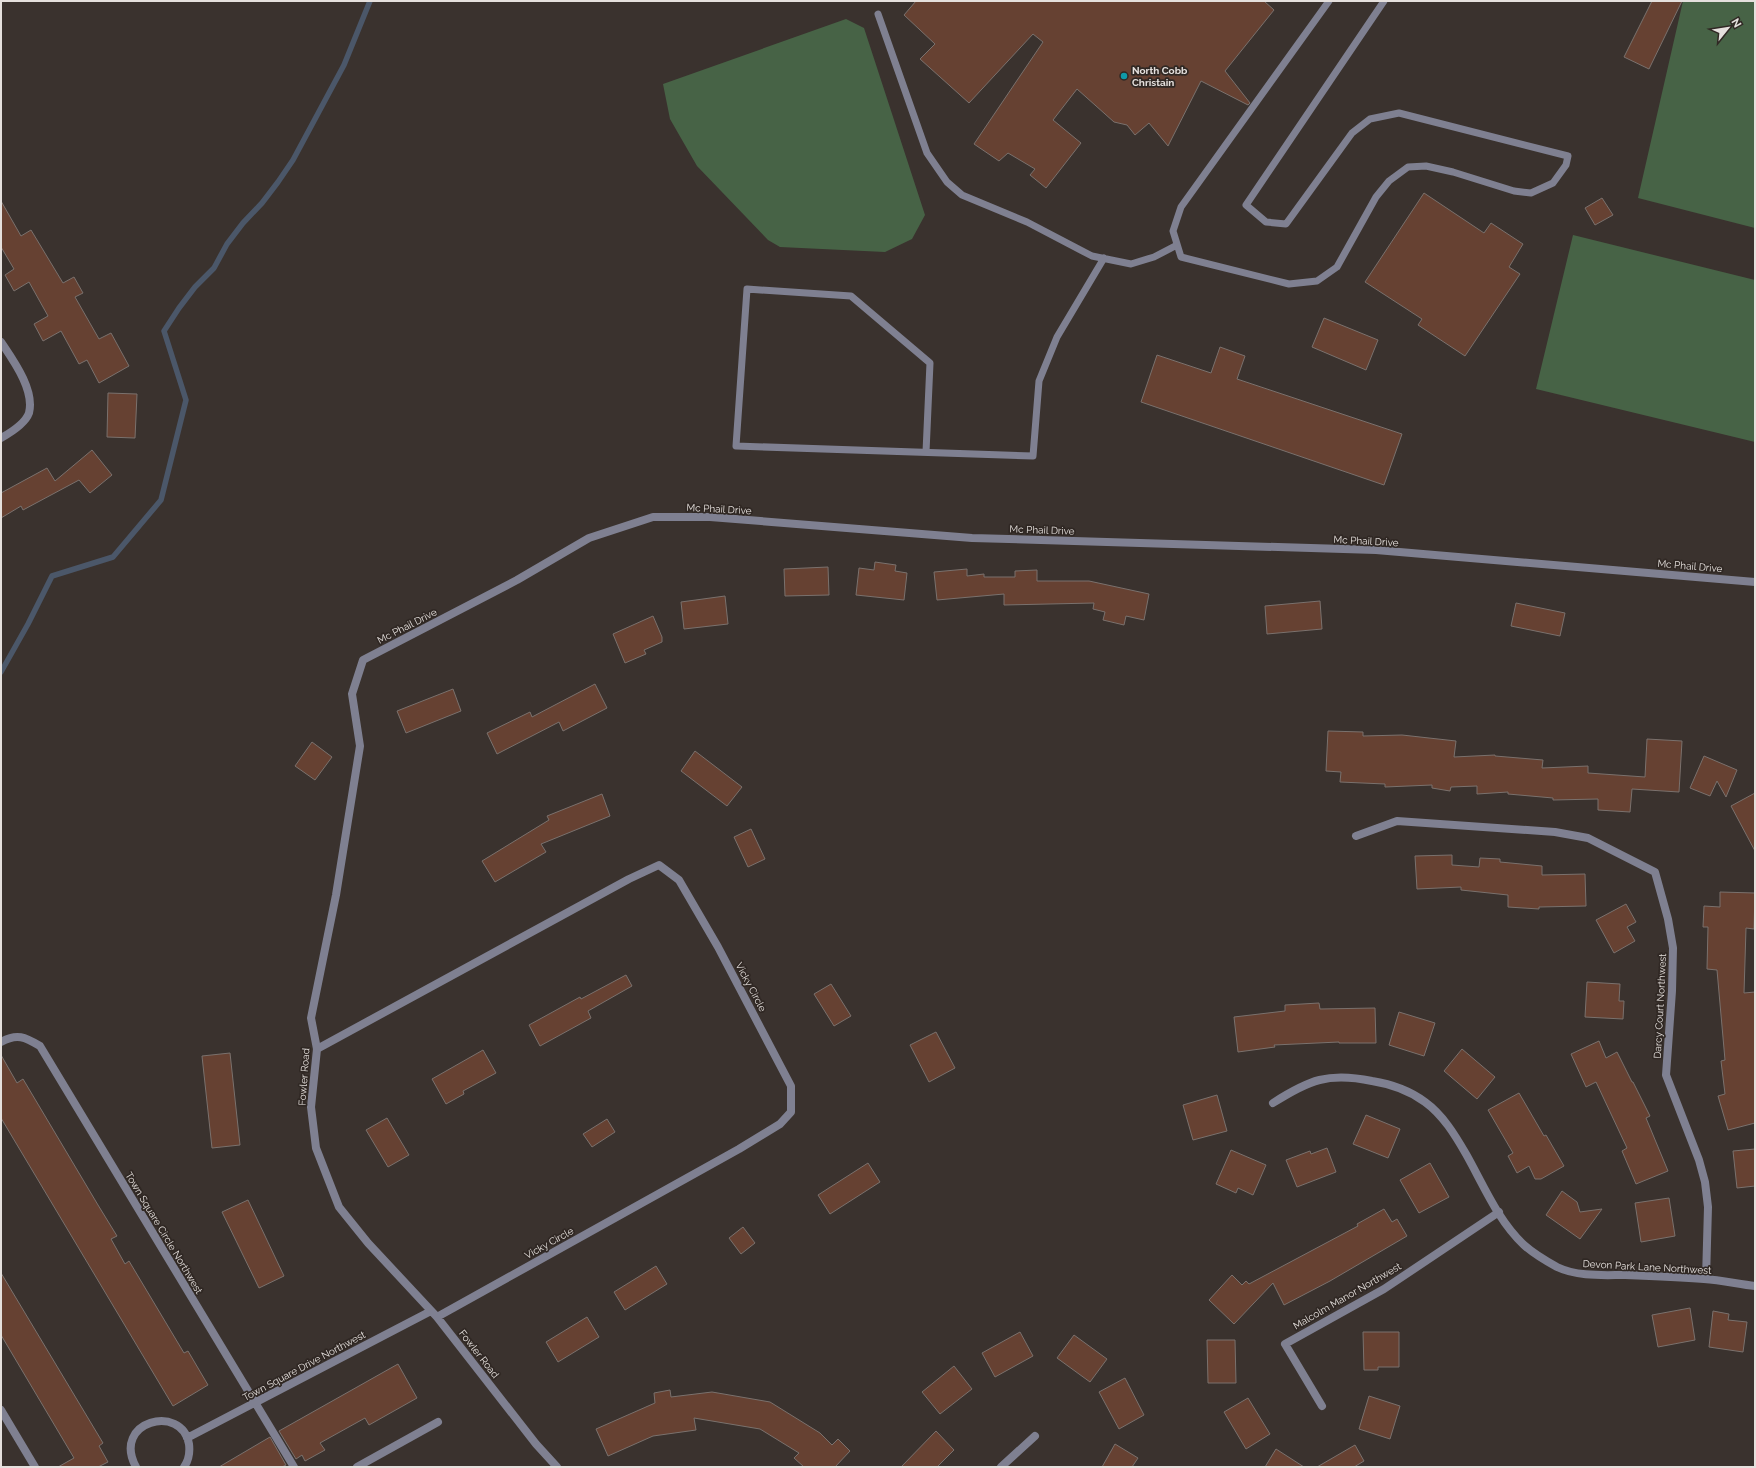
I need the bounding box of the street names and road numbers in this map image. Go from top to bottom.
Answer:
street label: Mc Phail Drive [686,502,752,516]
street label: Mc Phail Drive [1009,523,1075,537]
street label: Mc Phail Drive [1333,534,1399,548]
street label: Mc Phail Drive [1657,558,1723,574]
street label: Mc Phail Drive [375,606,439,646]
street label: Darcy Court Northwest [1652,952,1668,1059]
street label: Vicky Circle [733,961,769,1014]
street label: Fowler Road [296,1048,312,1106]
street label: Town Square Circle Northwest [123,1170,205,1296]
street label: Vicky Circle [523,1225,575,1261]
street label: Devon Park Lane Northwest [1582,1258,1712,1276]
street label: Malcolm Manor Northwest [1291,1260,1403,1331]
street label: Fowler Road [457,1328,501,1380]
street label: Town Square Drive Northwest [241,1329,368,1403]

